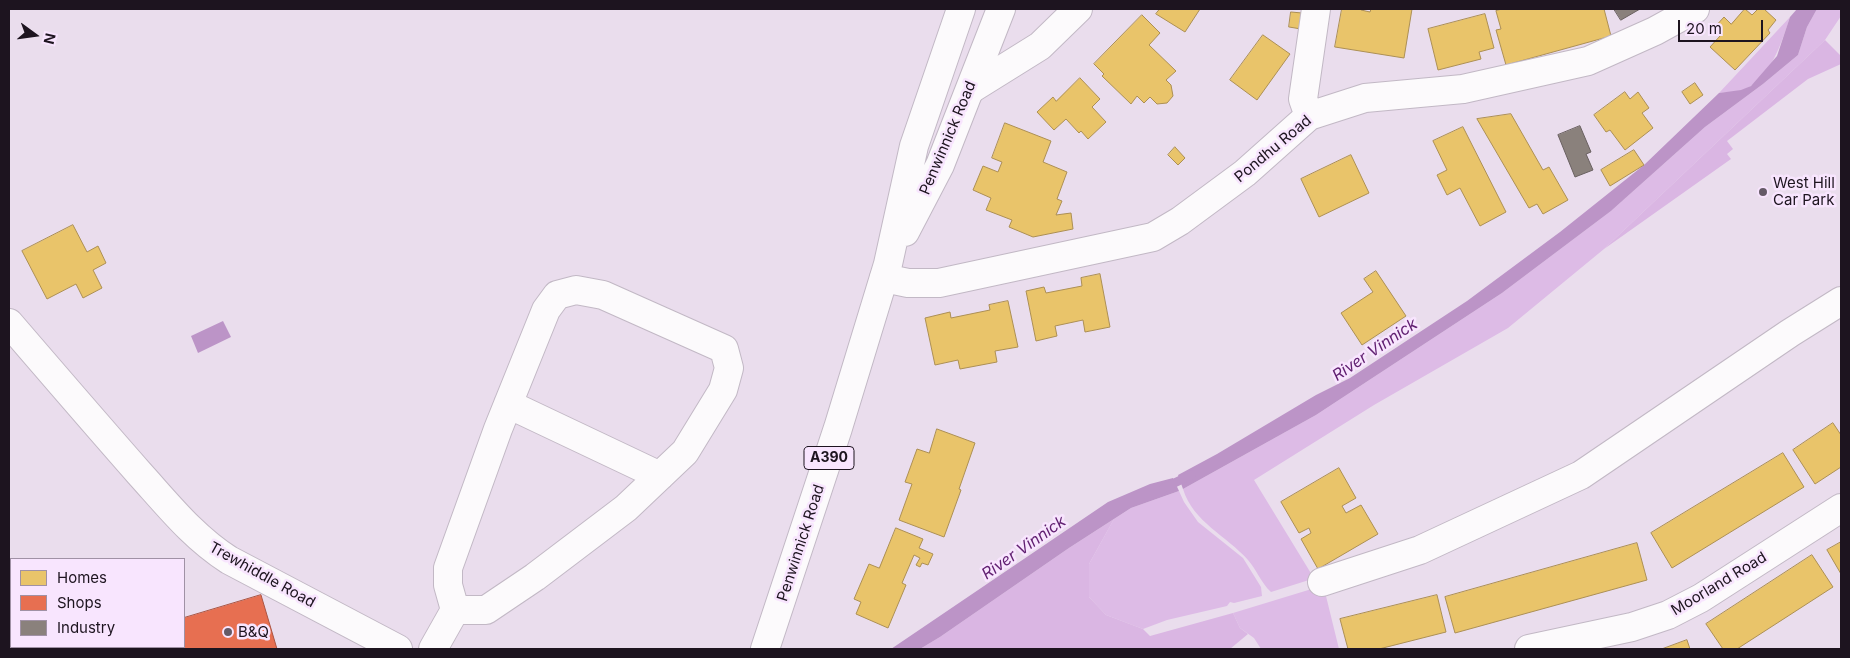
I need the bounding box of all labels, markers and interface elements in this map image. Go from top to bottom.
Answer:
north arrow [10,10,60,60]
scale bar [1680,10,1765,42]
text: 20 m [1686,19,1722,38]
text: N [41,32,60,46]
street label: Penwinnick Road [916,79,980,197]
street label: Pondhu Road [1231,112,1315,186]
place label: West Hill Car Park [1773,174,1835,209]
marker: West Hill Car Park [1757,186,1769,198]
water label: River Vinnick [1329,315,1421,385]
road number: A390 [804,446,854,469]
street label: Penwinnick Road [774,482,828,604]
water label: River Vinnick [978,512,1070,584]
street label: Trewhiddle Road [206,538,318,612]
street label: Moorland Road [1668,548,1770,620]
legend [10,558,185,648]
text: Homes [57,568,107,587]
text: Shops [57,593,102,612]
text: Industry [57,618,115,637]
place label: B&Q [238,623,269,641]
marker: B&Q [222,626,234,638]

